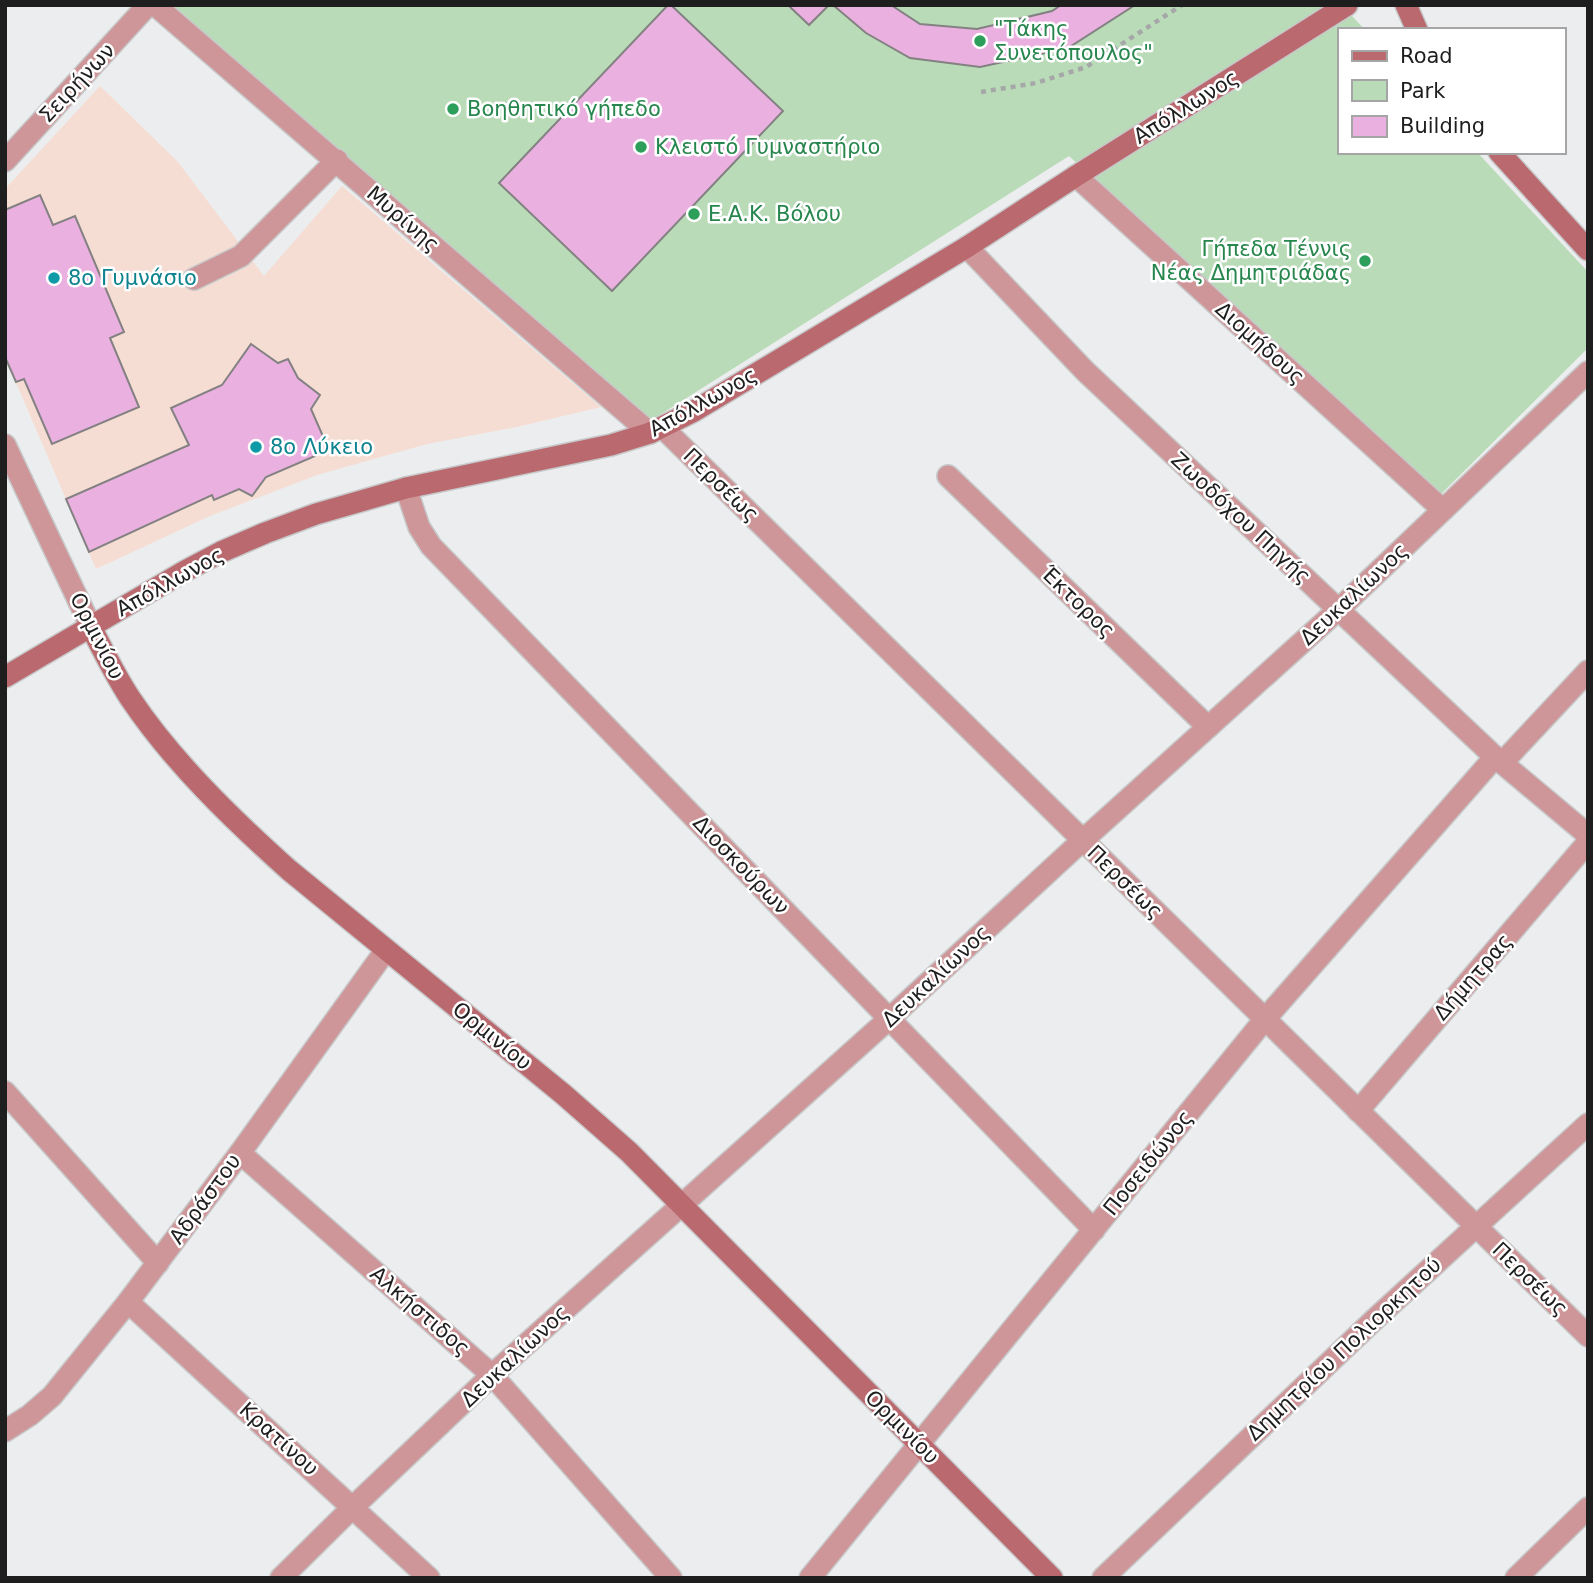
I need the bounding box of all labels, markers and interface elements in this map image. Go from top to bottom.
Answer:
place label: "Τάκης Συνετόπουλος" [994,17,1153,65]
legend [1338,28,1565,154]
marker: "Τάκης Συνετόπουλος" [972,33,988,49]
street label: Σειρήνων [34,38,120,128]
text: Road [1400,44,1453,68]
street label: Απόλλωνος [1129,65,1243,149]
text: Park [1400,79,1446,103]
place label: Βοηθητικό γήπεδο [467,97,661,121]
marker: Βοηθητικό γήπεδο [445,101,461,117]
text: Building [1400,114,1485,138]
place label: Κλειστό Γυμναστήριο [655,135,880,159]
marker: Κλειστό Γυμναστήριο [633,139,649,155]
street label: Μυρίνης [362,181,444,257]
place label: Ε.Α.Κ. Βόλου [708,202,841,226]
marker: Ε.Α.Κ. Βόλου [686,206,702,222]
place label: Γήπεδα Τέννις Νέας Δημητριάδας [1151,237,1351,285]
marker: Γήπεδα Τέννις Νέας Δημητριάδας [1357,253,1373,269]
place label: 8ο Γυμνάσιο [68,266,197,290]
marker: 8ο Γυμνάσιο [46,270,62,286]
street label: Διομήδους [1211,297,1309,389]
street label: Απόλλωνος [645,363,761,441]
place label: 8ο Λύκειο [270,435,373,459]
marker: 8ο Λύκειο [248,439,264,455]
street label: Περσέως [678,443,764,527]
street label: Ζωοδόχου Πηγής [1166,447,1316,589]
street label: Δευκαλίωνος [1295,538,1413,650]
street label: Απόλλωνος [112,543,228,621]
street label: Έκτορος [1036,561,1119,643]
street label: Ορμινίου [65,589,129,683]
street label: Διοσκούρων [688,811,794,919]
street label: Περσέως [1082,840,1168,924]
street label: Δευκαλίωνος [877,920,995,1032]
street label: Δήμητρας [1429,929,1517,1025]
street label: Ορμινίου [448,997,536,1075]
street label: Ποσειδώνος [1098,1106,1198,1220]
street label: Αδράστου [164,1149,246,1249]
street label: Περσέως [1487,1237,1573,1321]
street label: Δημητρίου Πολιορκητού [1242,1253,1446,1445]
street label: Αλκήστιδος [366,1261,474,1361]
street label: Δευκαλίωνος [456,1300,574,1412]
street label: Ορμινίου [860,1385,944,1469]
street label: Κρατίνου [235,1397,323,1481]

